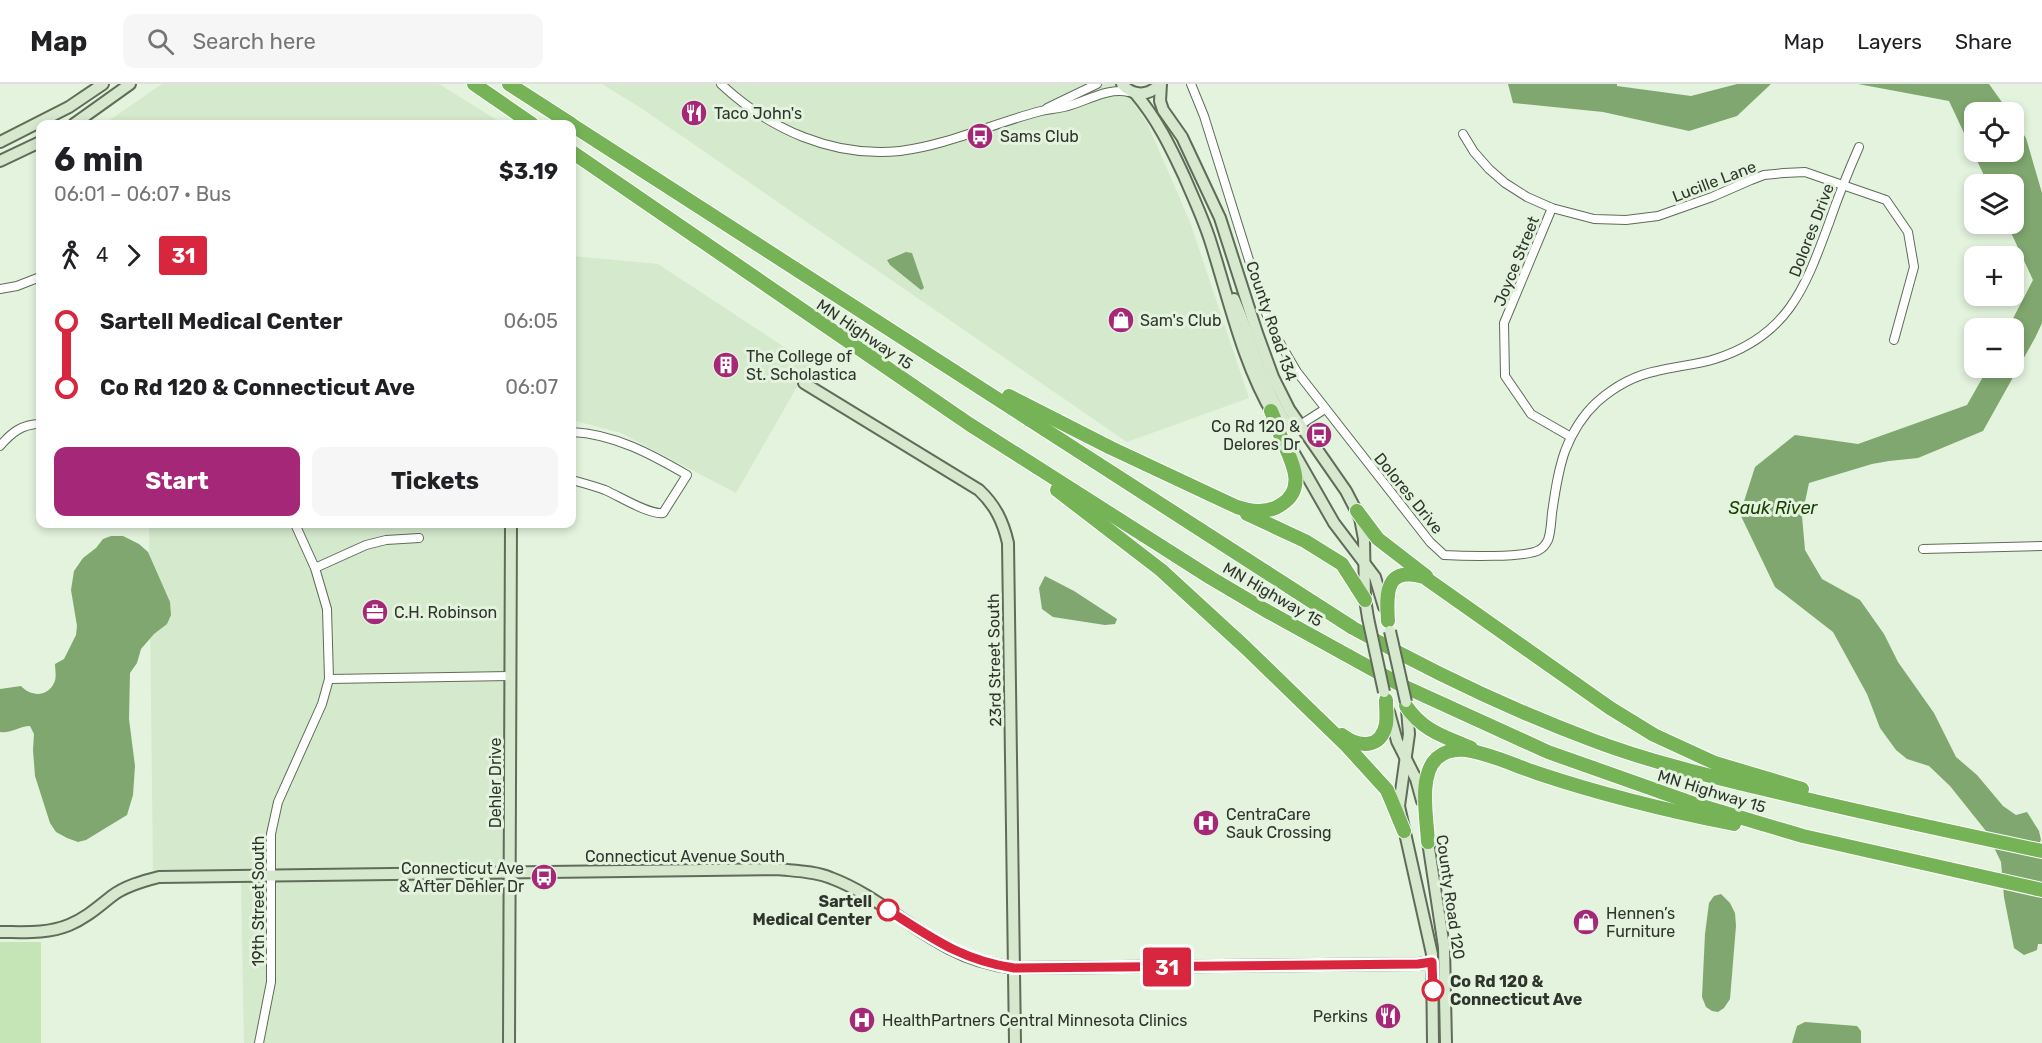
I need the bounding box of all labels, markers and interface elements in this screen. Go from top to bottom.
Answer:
search box [123,14,543,68]
text: Map [30,25,87,58]
icon: search [144,25,177,58]
text: Search here [192,28,316,55]
text: Map [1783,29,1824,54]
text: Layers [1857,29,1922,54]
text: Share [1955,29,2012,54]
restaurant icon: Taco John's [679,98,709,128]
map controls [1964,102,2024,378]
button: locate [1964,102,2024,162]
place label: Taco John's [714,104,802,123]
bus stop icon: Sams Club [965,121,995,151]
place label: Sams Club [1000,127,1079,146]
text: 6 min [54,140,143,179]
street label: Lucille Lane [1670,157,1759,206]
text: $3.19 [499,158,558,185]
button: layers [1964,174,2024,234]
street label: Dolores Drive [1785,181,1838,280]
text: 06:01 – 06:07 · Bus [54,182,231,206]
street label: Joyce Street [1490,213,1543,309]
icon: walk [54,239,87,272]
icon: forward [117,239,150,272]
text: 4 [96,243,108,267]
text: 31 [171,243,195,268]
button: + [1964,246,2024,306]
street label: County Road 134 [1242,259,1301,384]
street label: MN Highway 15 [813,295,917,374]
shop icon: Sam's Club [1106,305,1136,335]
text: Sartell Medical Center [100,308,342,335]
text: 06:05 [504,309,558,333]
place label: Sam's Club [1140,311,1221,330]
button: − [1964,318,2024,378]
place label: The College of St. Scholastica [746,347,857,384]
building icon: The College of St. Scholastica [711,350,741,380]
text: Co Rd 120 & Connecticut Ave [100,374,415,401]
text: 06:07 [505,375,558,399]
place label: Co Rd 120 & Delores Dr [1211,417,1300,454]
bus stop icon: Co Rd 120 & Delores Dr [1304,420,1334,450]
button: Start [54,447,300,516]
button: Tickets [312,447,558,516]
street label: Dolores Drive [1370,449,1447,538]
water label: Sauk River [1729,497,1819,519]
street label: MN Highway 15 [1219,558,1326,631]
street label: 23rd Street South [984,593,1005,727]
office icon: C.H. Robinson [360,597,390,627]
place label: C.H. Robinson [394,603,497,622]
street label: Dehler Drive [486,738,505,828]
street label: MN Highway 15 [1655,766,1768,817]
place label: CentraCare Sauk Crossing [1226,805,1332,842]
hospital icon: CentraCare Sauk Crossing [1191,808,1221,838]
street label: County Road 120 [1432,833,1469,961]
street label: 19th Street South [249,835,268,967]
street label: Connecticut Avenue South [585,847,785,866]
place label: Connecticut Ave & After Dehler Dr [399,859,524,896]
bus stop icon: Connecticut Ave & After Dehler Dr [529,862,559,892]
place label: Sartell Medical Center [753,892,873,929]
marker: Sartell Medical Center [877,899,899,921]
place label: Hennen’s Furniture [1606,904,1675,941]
shop icon: Hennen’s Furniture [1571,907,1601,937]
line badge: 31 [1140,948,1194,986]
text: 31 [1155,955,1179,980]
place label: Co Rd 120 & Connecticut Ave [1450,972,1582,1009]
marker: Co Rd 120 & Connecticut Ave [1422,979,1444,1001]
restaurant icon: Perkins [1373,1001,1403,1031]
hospital icon: HealthPartners Central Minnesota Clinics [847,1005,877,1035]
place label: Perkins [1313,1007,1368,1026]
place label: HealthPartners Central Minnesota Clinics [882,1011,1187,1030]

